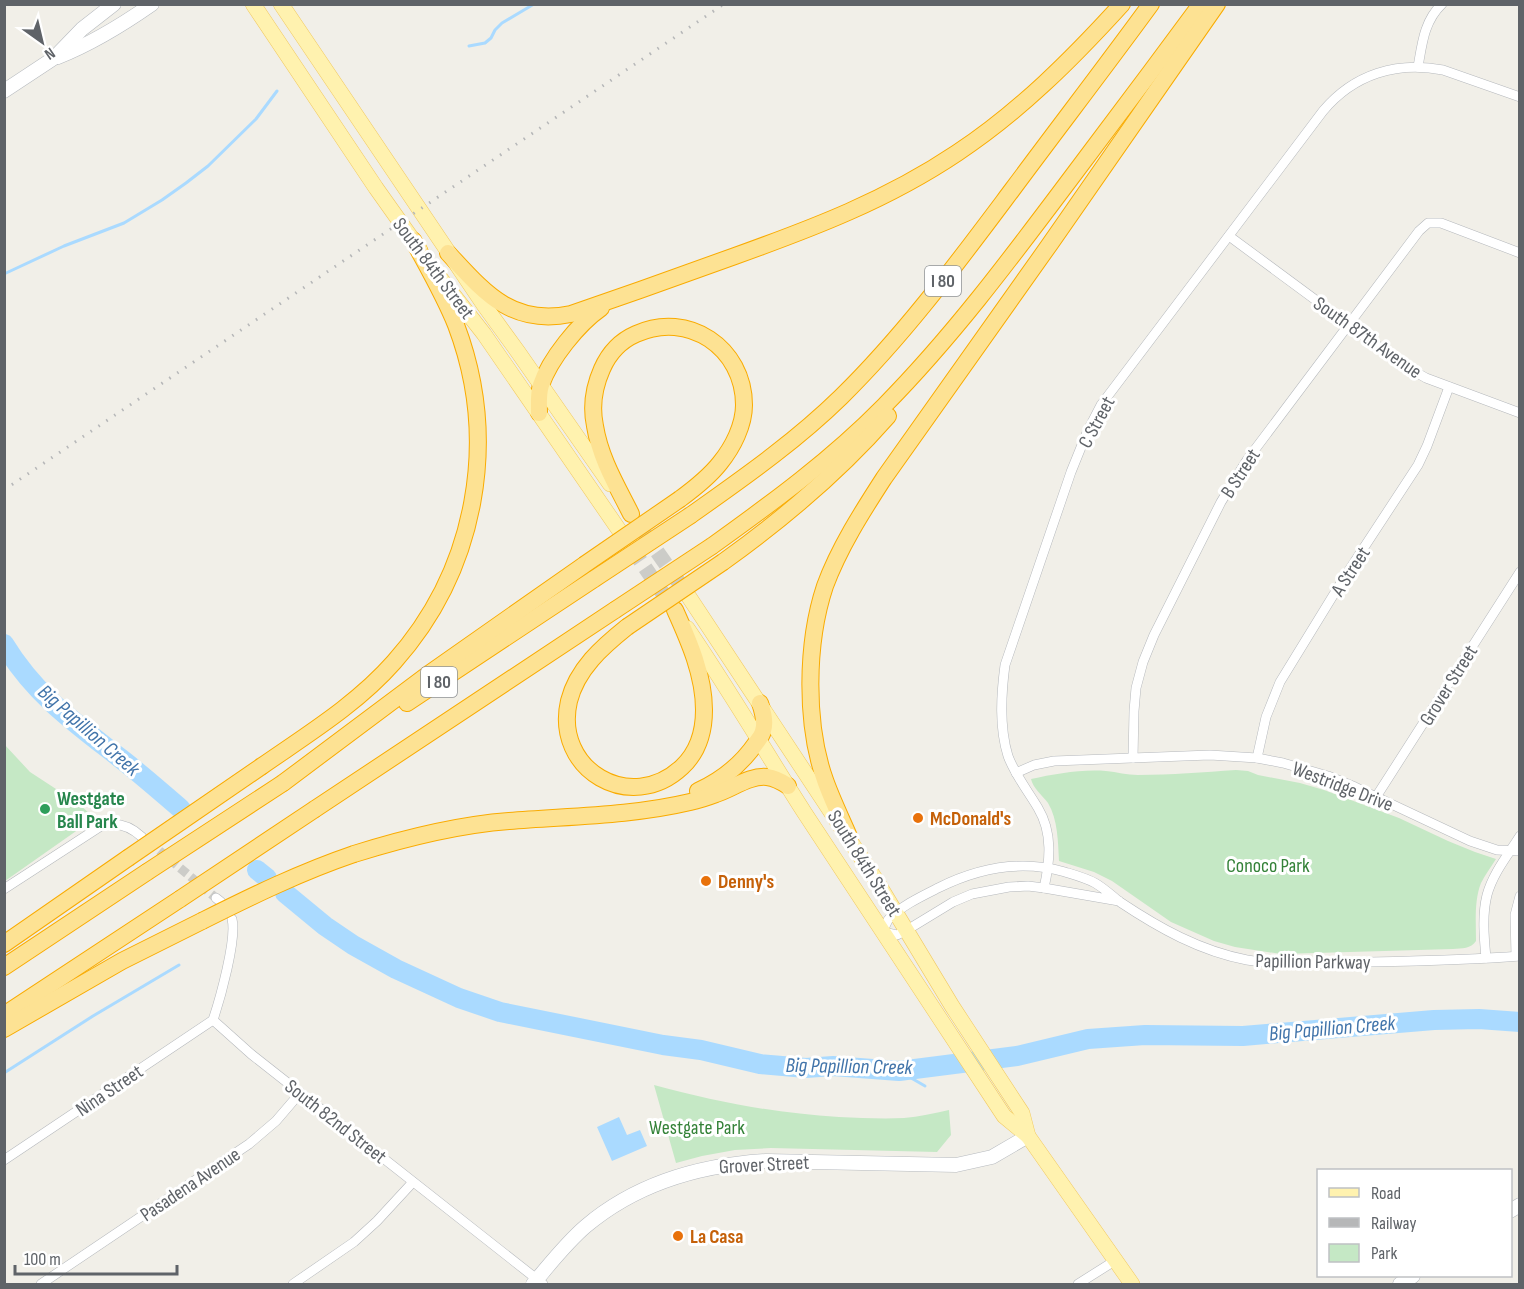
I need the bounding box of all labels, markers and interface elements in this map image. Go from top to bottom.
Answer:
north arrow [12,12,72,72]
text: N [41,43,58,63]
street label: South 84th Street [387,213,479,324]
road number: I 80 [925,266,961,296]
street label: South 87th Avenue [1309,292,1426,384]
street label: C Street [1073,393,1120,452]
street label: B Street [1216,444,1266,503]
street label: A Street [1326,542,1376,602]
street label: Grover Street [1415,641,1483,730]
road number: I 80 [421,667,457,697]
water label: Big Papillion Creek [33,679,146,782]
street label: Westridge Drive [1289,757,1396,817]
place label: Westgate Ball Park [57,787,125,834]
marker: Westgate Ball Park [38,802,52,816]
street label: South 84th Street [822,806,906,921]
place label: McDonald's [930,807,1012,831]
marker: McDonald's [911,811,925,825]
park label: Conoco Park [1226,854,1310,878]
place label: Denny's [718,870,775,894]
marker: Denny's [699,874,713,888]
street label: Papillion Parkway [1255,949,1371,975]
water label: Big Papillion Creek [1268,1010,1397,1046]
water label: Big Papillion Creek [785,1053,914,1080]
street label: Nina Street [72,1060,148,1122]
street label: South 82nd Street [280,1075,391,1169]
park label: Westgate Park [649,1116,745,1140]
street label: Pasadena Avenue [136,1143,245,1227]
street label: Grover Street [718,1151,810,1179]
legend [1317,1169,1512,1277]
text: Road [1371,1183,1401,1204]
text: Railway [1371,1213,1416,1234]
place label: La Casa [690,1225,743,1249]
marker: La Casa [671,1229,685,1243]
scale bar [15,1238,177,1276]
text: Park [1371,1243,1397,1264]
text: 100 m [24,1249,61,1270]

